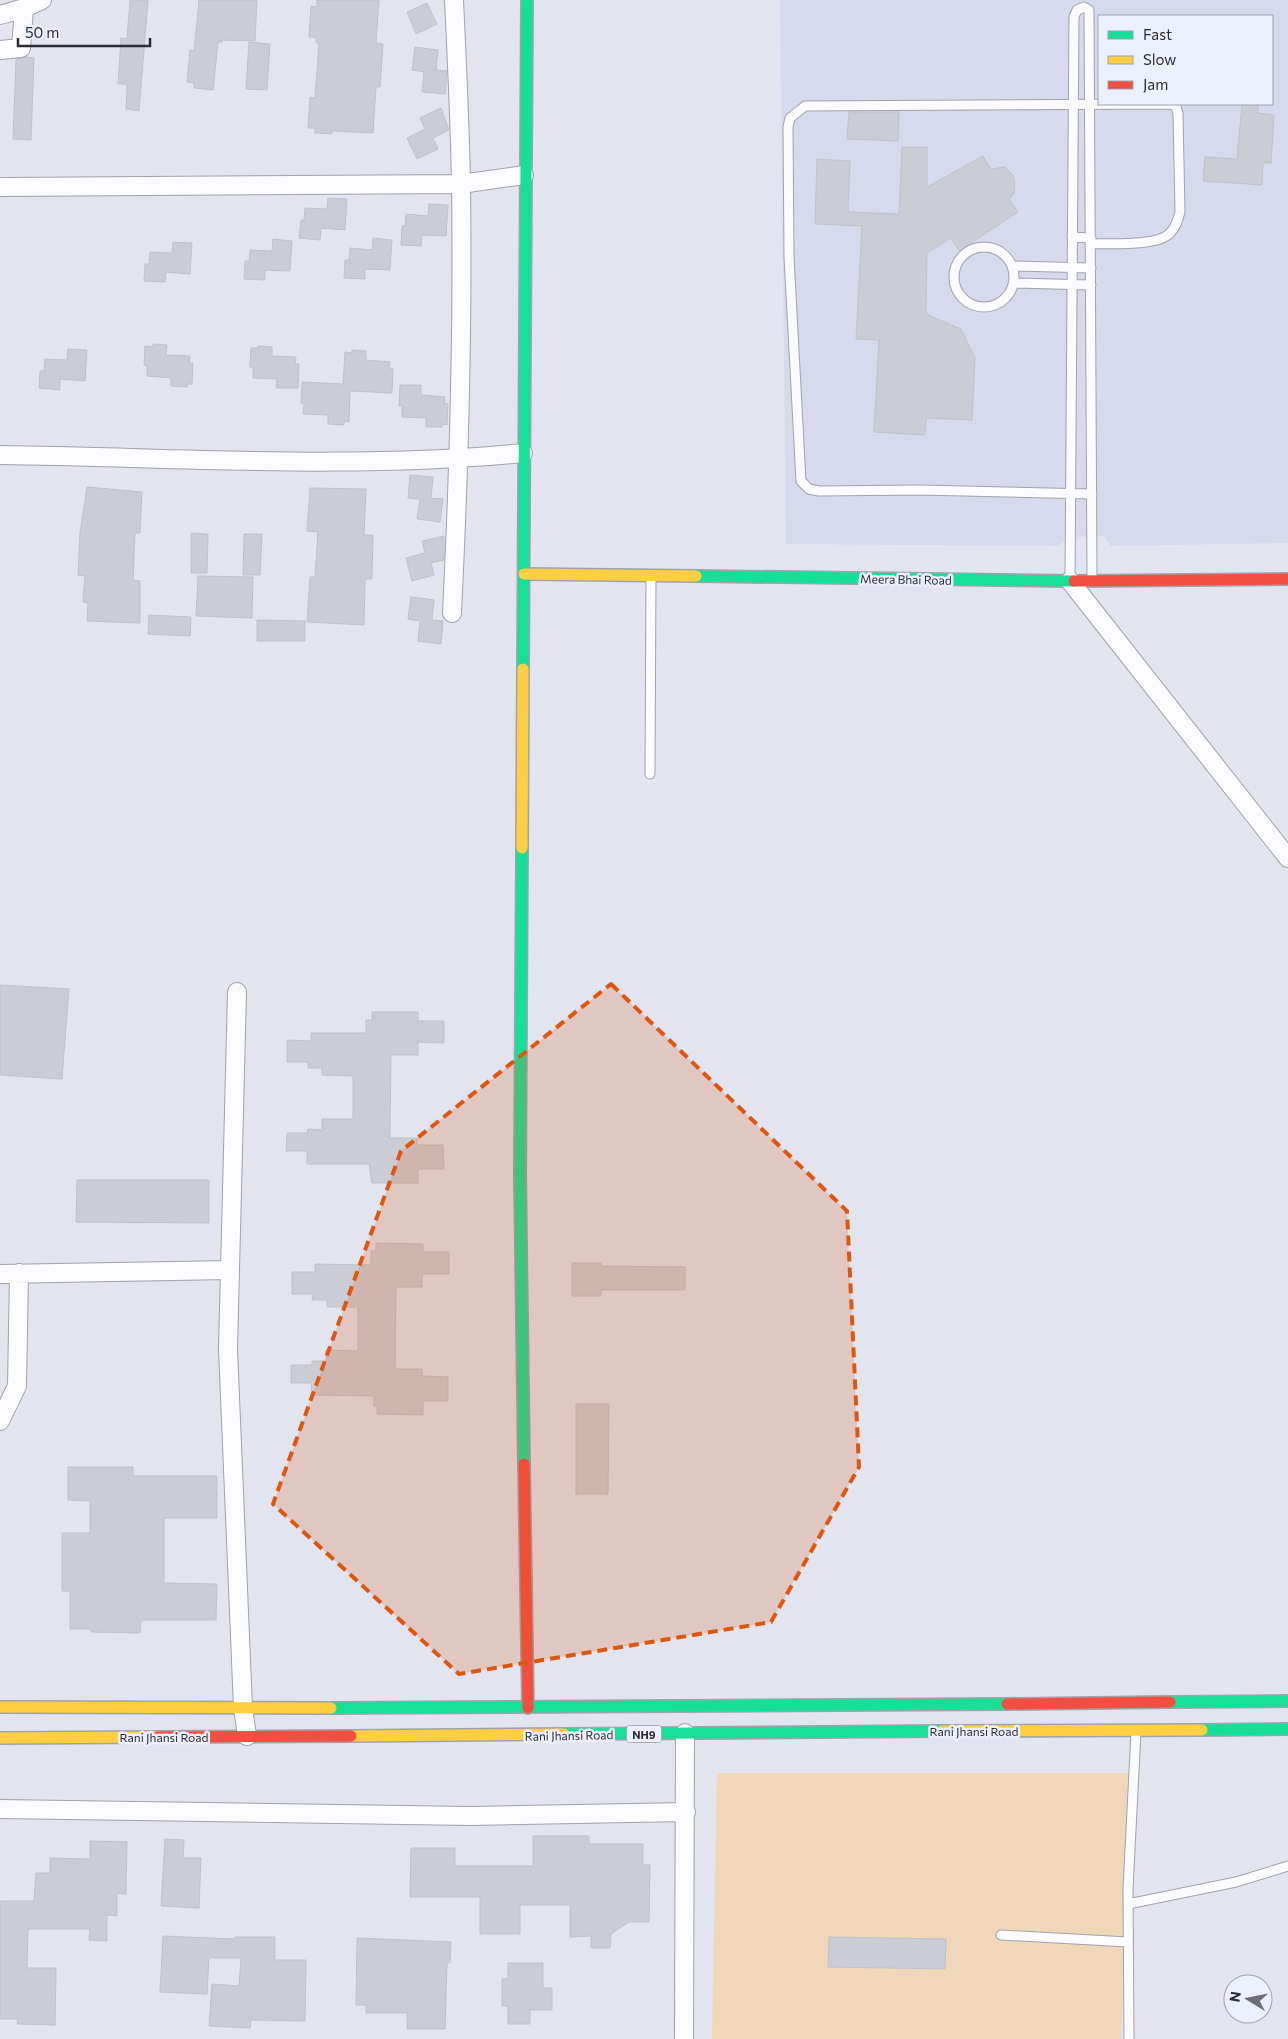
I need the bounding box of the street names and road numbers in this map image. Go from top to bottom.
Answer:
street label: Meera Bhai Road [860,571,952,587]
street label: Rani Jhansi Road [930,1724,1019,1739]
road number: NH9 [626,1726,662,1742]
street label: Rani Jhansi Road [524,1727,614,1744]
street label: Rani Jhansi Road [120,1730,209,1745]

